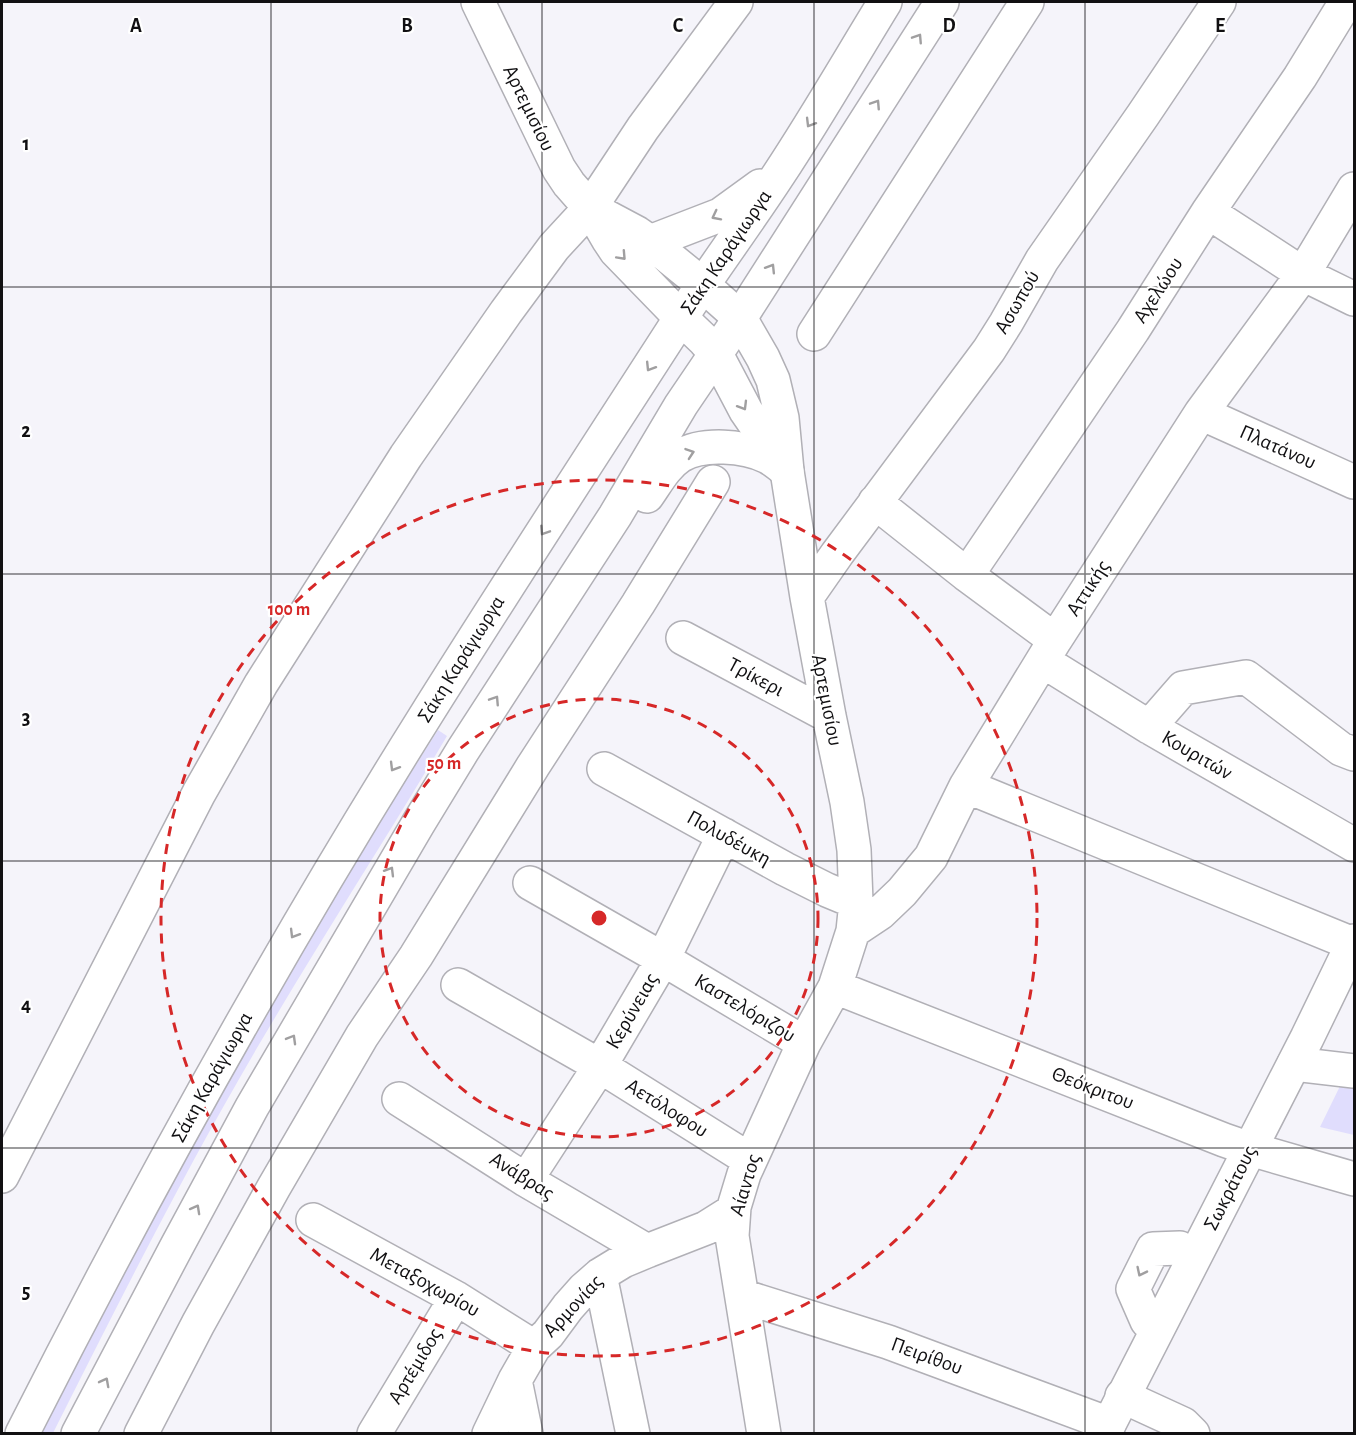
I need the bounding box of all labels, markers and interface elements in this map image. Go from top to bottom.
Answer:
text: A [130,16,142,36]
text: B [401,16,413,36]
text: C [673,16,684,36]
text: D [942,16,956,36]
text: E [1215,16,1225,36]
one-way arrow [911,34,922,45]
street label: Αρτεμισίου [499,62,559,154]
one-way arrow [869,100,880,111]
one-way arrow [806,117,818,127]
text: 1 [22,134,30,154]
street label: Σάκη Καράγιωργα [677,186,775,318]
one-way arrow [712,209,723,220]
one-way arrow [615,250,626,260]
street label: Αχελώου [1129,253,1187,327]
one-way arrow [764,264,775,275]
street label: Ασωπού [991,267,1043,337]
one-way arrow [645,361,657,371]
one-way arrow [736,400,748,410]
text: 2 [21,421,31,441]
street label: Πλατάνου [1237,421,1319,473]
one-way arrow [684,448,695,460]
one-way arrow [539,525,551,535]
street label: Αττικής [1062,556,1114,620]
street label: Σάκη Καράγιωργα [414,592,508,726]
text: 100 m [268,601,310,619]
street label: Αρτεμισίου [808,652,846,748]
street label: Τρίκερι [724,654,788,700]
one-way arrow [488,696,499,707]
text: 3 [22,708,30,728]
street label: Κουριτών [1158,726,1236,784]
text: 50 m [427,755,461,773]
one-way arrow [390,761,402,771]
street label: Πολυδέυκη [683,806,775,870]
one-way arrow [382,867,394,877]
centre of rings [589,908,609,928]
one-way arrow [289,928,301,938]
street label: Κερύνειας [602,969,662,1053]
street label: Καστελόριζου [691,970,799,1046]
text: 4 [21,995,31,1015]
street label: Σάκη Καράγιωργα [168,1008,256,1146]
one-way arrow [284,1035,296,1045]
street label: Θεόκριτου [1049,1063,1137,1113]
street label: Αετόλοφου [622,1075,712,1141]
street label: Σωκράτους [1200,1142,1260,1234]
street label: Ανάβρας [486,1148,558,1204]
street label: Αίαντoς [726,1152,764,1218]
one-way arrow [189,1205,200,1215]
street label: Μεταξοχωρίου [366,1243,483,1322]
one-way arrow [1137,1266,1149,1277]
street label: Αρμονίας [539,1271,607,1341]
text: 5 [22,1282,30,1302]
street label: Αρτέμιδος [384,1324,446,1408]
street label: Πειρίθου [888,1333,966,1379]
one-way arrow [98,1377,110,1388]

